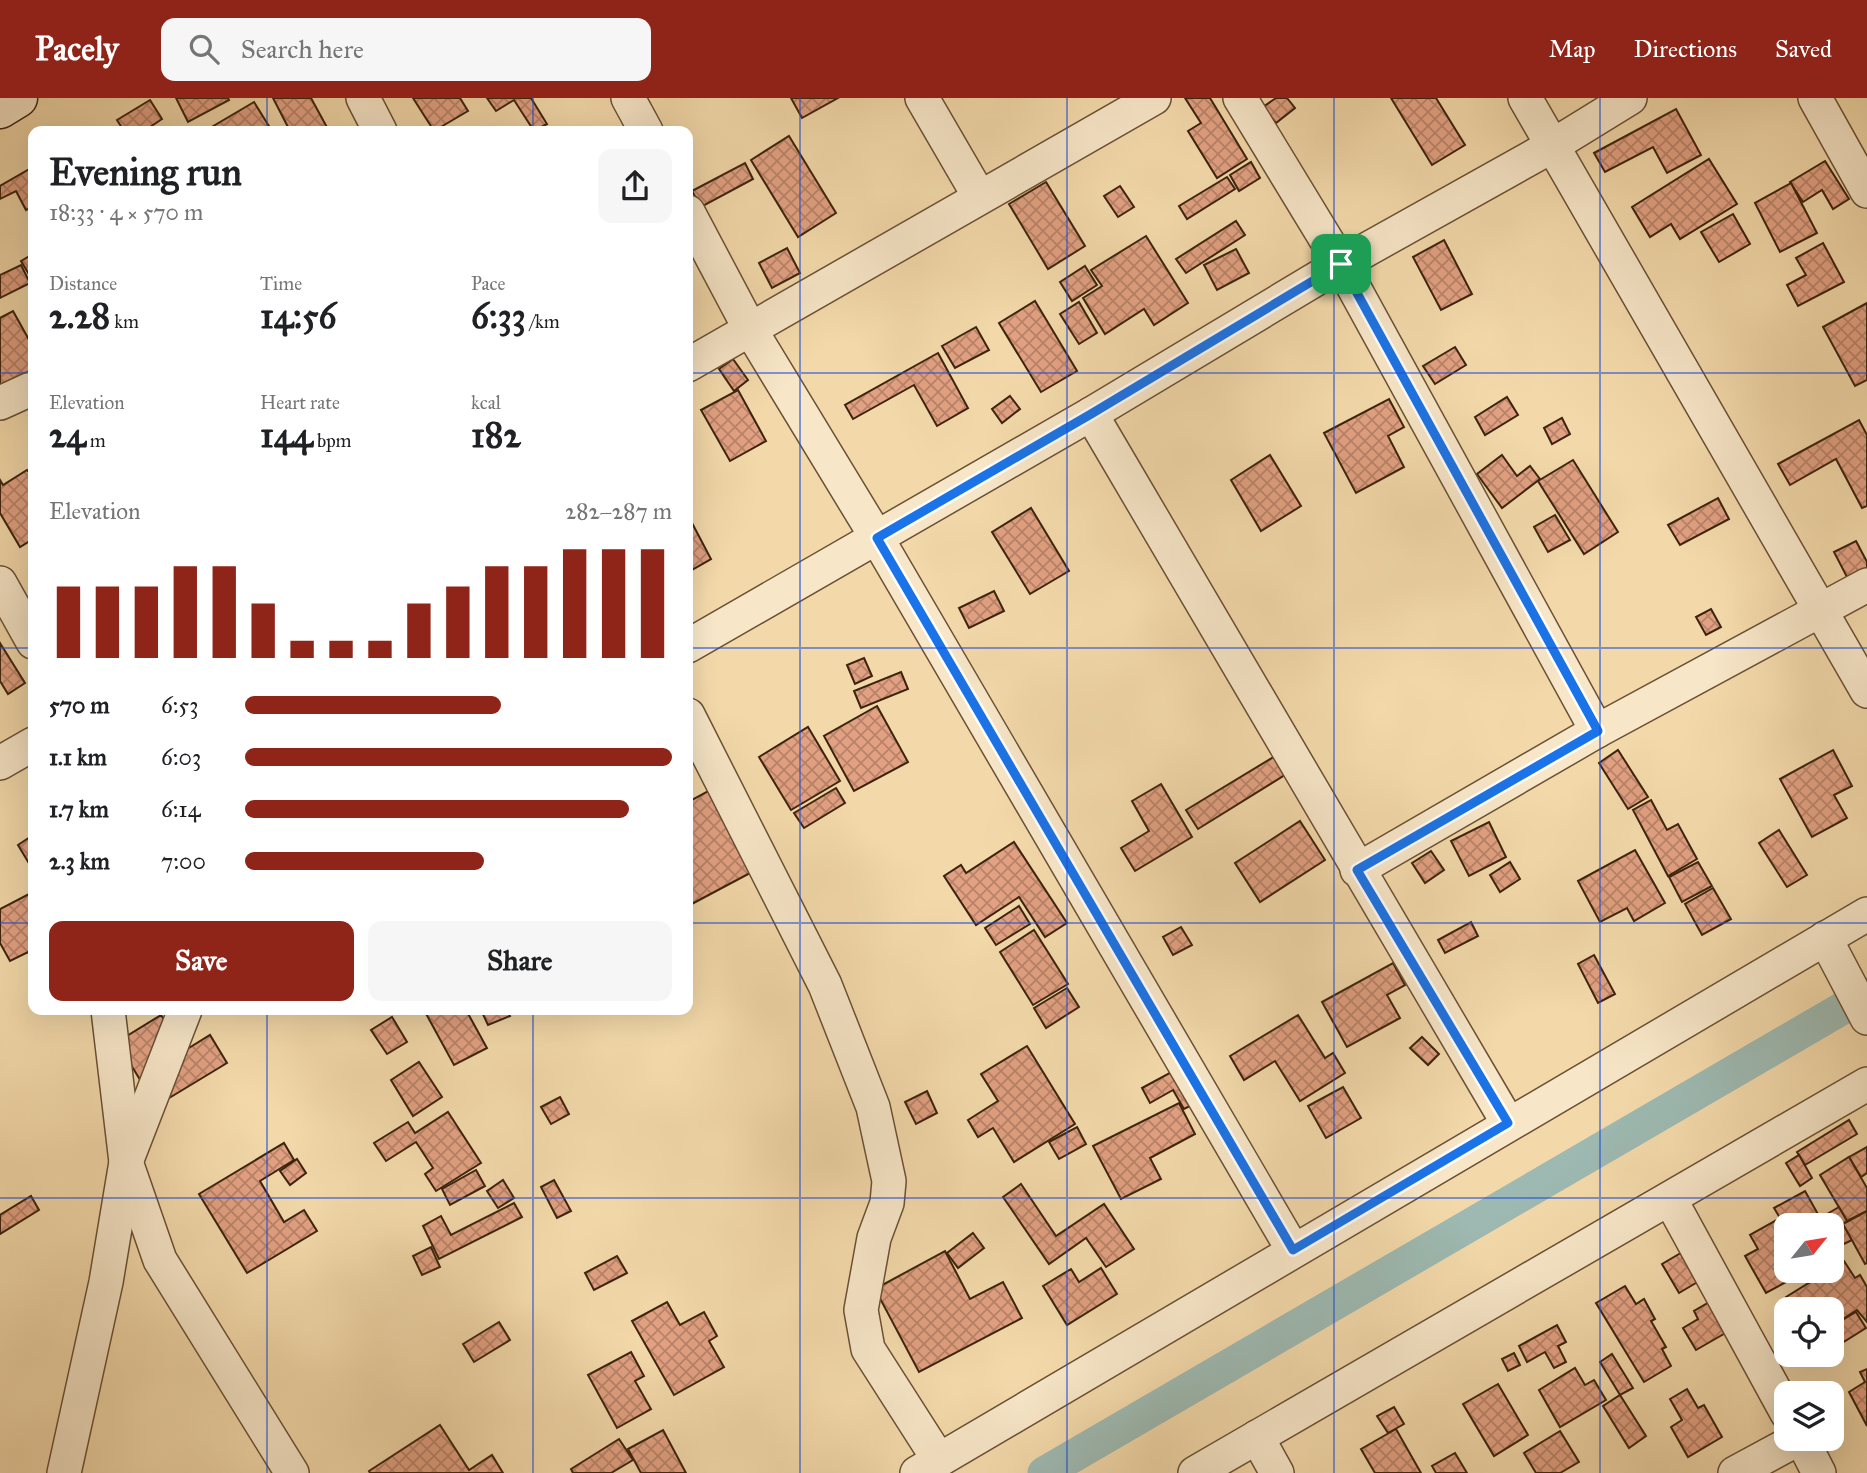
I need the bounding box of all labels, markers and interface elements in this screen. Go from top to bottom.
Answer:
search box [161,18,651,81]
text: Pacely [35,29,119,69]
icon: search [185,30,223,68]
text: Search here [241,33,364,65]
text: Map [1549,34,1596,64]
text: Directions [1634,34,1737,64]
text: Saved [1775,34,1832,64]
text: Evening run [49,149,242,195]
button: share [598,149,672,223]
text: 18:33 · 4 × 570 m [49,198,203,226]
pin [1311,234,1371,294]
icon: arrive [1322,245,1360,283]
text: Distance [49,272,117,295]
text: Time [260,272,302,295]
text: Pace [471,272,505,295]
text: 2.28 [49,295,110,338]
text: 14:56 [260,295,336,338]
text: 6:33 [471,295,526,338]
text: km [110,310,139,333]
text: /km [526,310,560,333]
text: Elevation [49,391,124,414]
text: Heart rate [260,391,340,414]
text: kcal [471,391,501,414]
text: 24 [49,414,86,457]
text: 144 [260,414,313,457]
text: 182 [471,414,521,457]
text: m [86,429,106,452]
text: bpm [313,429,352,452]
text: Elevation [49,497,140,525]
text: 282–287 m [565,497,672,525]
text: 570 m [49,691,110,719]
text: 6:53 [161,691,198,719]
text: 1.1 km [49,743,107,771]
text: 6:03 [161,743,201,771]
text: 1.7 km [49,795,109,823]
text: 6:14 [161,795,201,823]
text: 2.3 km [49,847,110,875]
text: 7:00 [161,847,206,875]
button: Save [49,921,354,1001]
button: Share [368,921,672,1001]
north arrow [1774,1213,1844,1283]
map controls [1774,1213,1844,1451]
button: locate [1774,1297,1844,1367]
button: layers [1774,1381,1844,1451]

